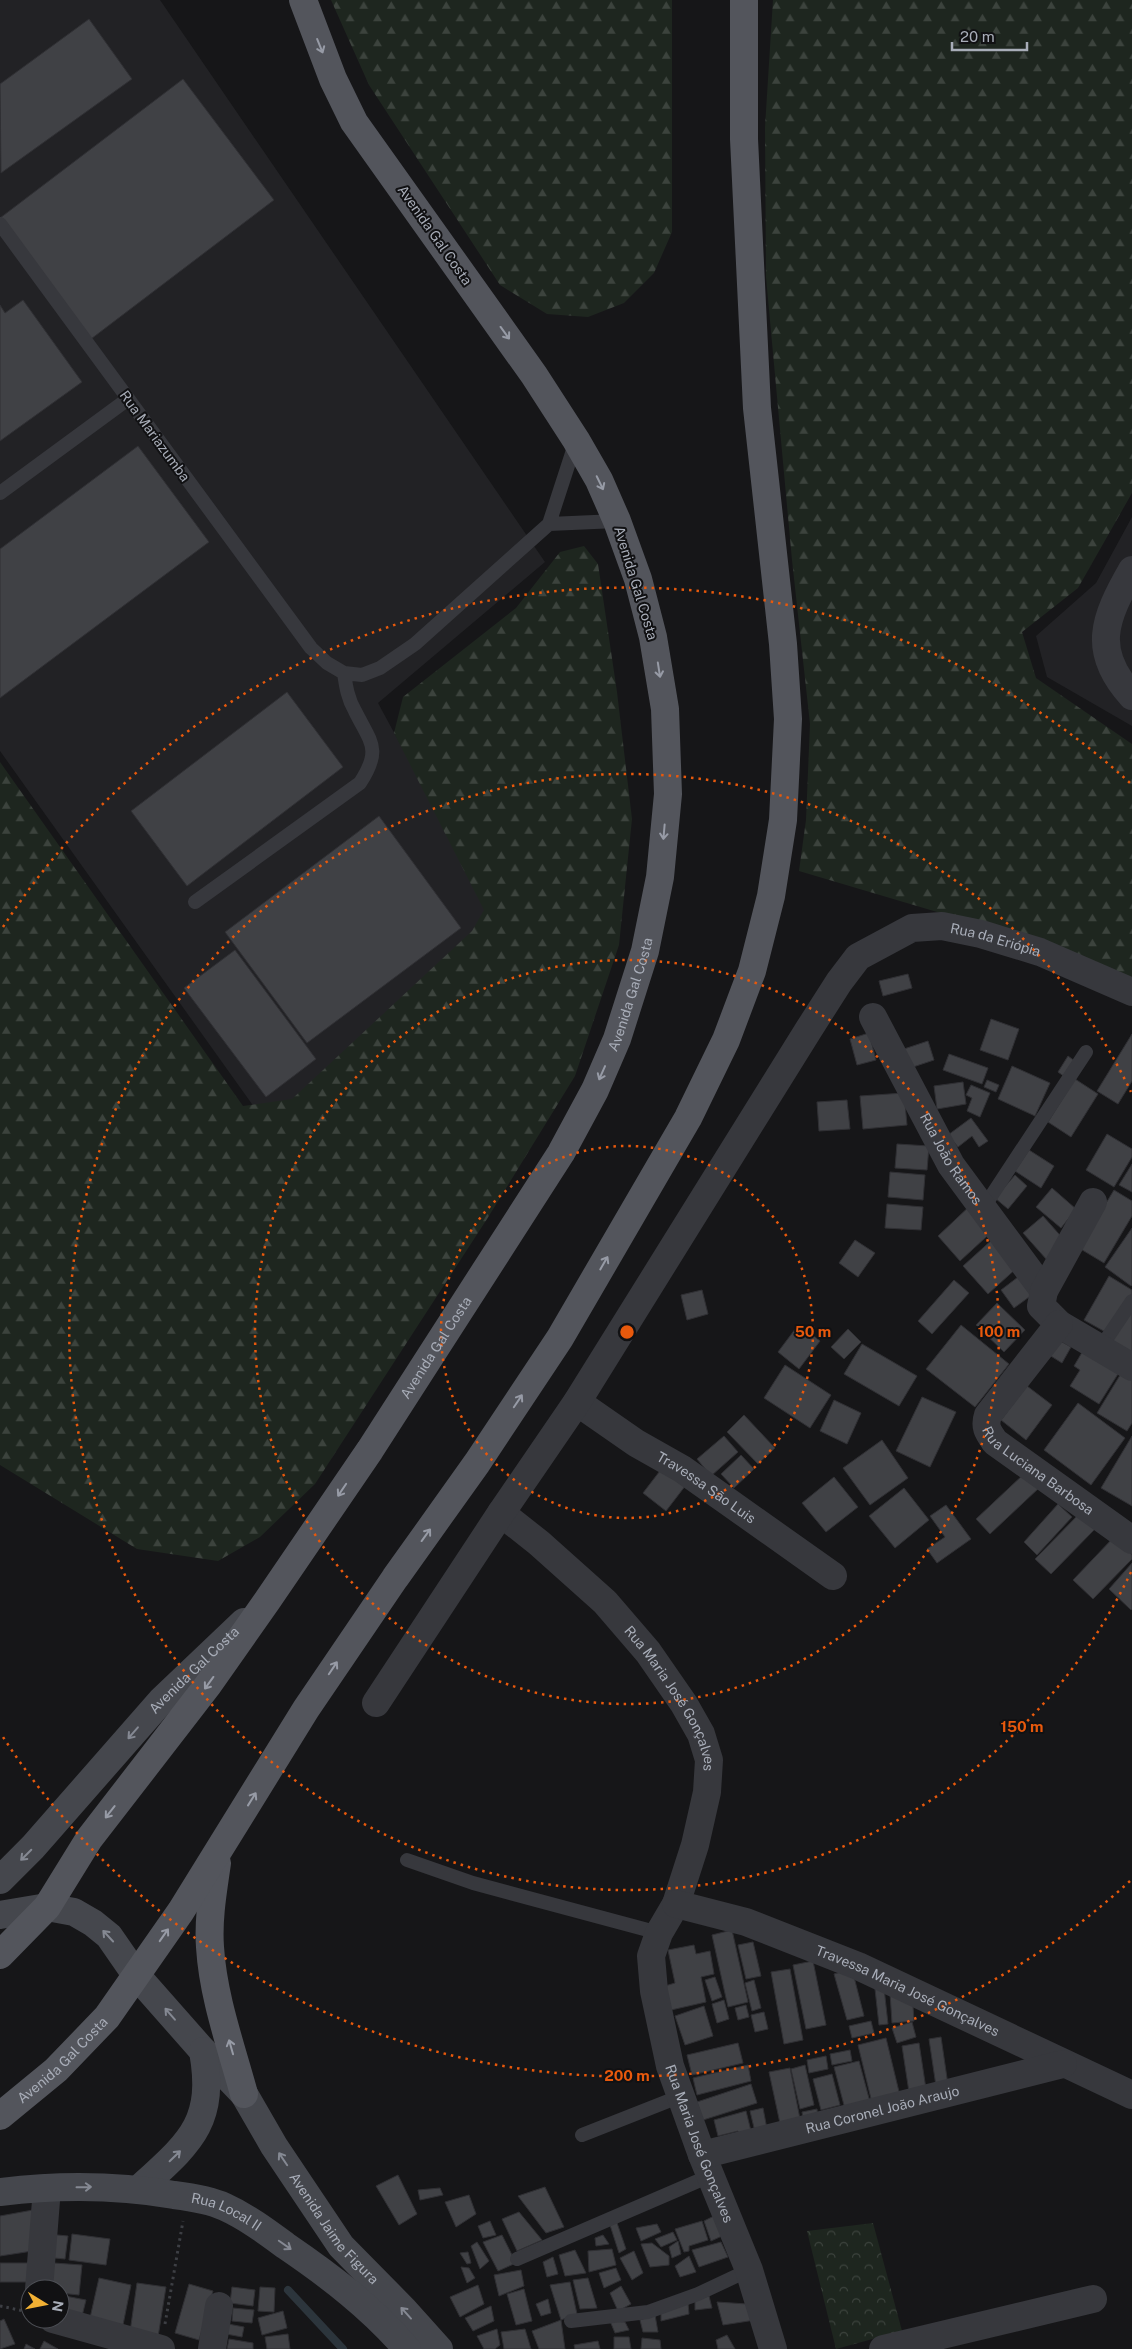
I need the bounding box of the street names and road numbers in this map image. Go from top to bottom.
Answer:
street label: Avenida Gal Costa [395,182,475,288]
street label: Rua Mariazumba [117,387,193,485]
street label: Avenida Gal Costa [611,524,661,642]
street label: Rua da Eriópia [949,920,1043,960]
street label: Avenida Gal Costa [605,936,656,1054]
street label: Rua João Ramos [917,1110,986,1208]
street label: Avenida Gal Costa [397,1293,475,1402]
street label: Rua Luciana Barbosa [979,1424,1097,1518]
street label: Travessa São Luis [654,1448,759,1527]
street label: Avenida Gal Costa [146,1623,242,1717]
street label: Rua Maria José Gonçalves [621,1623,717,1772]
street label: Travessa Maria José Gonçalves [814,1942,1002,2039]
street label: Avenida Gal Costa [14,2014,111,2106]
street label: Rua Maria José Gonçalves [662,2062,737,2225]
street label: Rua Coronel João Araujo [804,2082,961,2137]
street label: Avenida Jaime Figura [286,2170,382,2287]
street label: Rua Local II [190,2190,264,2234]

